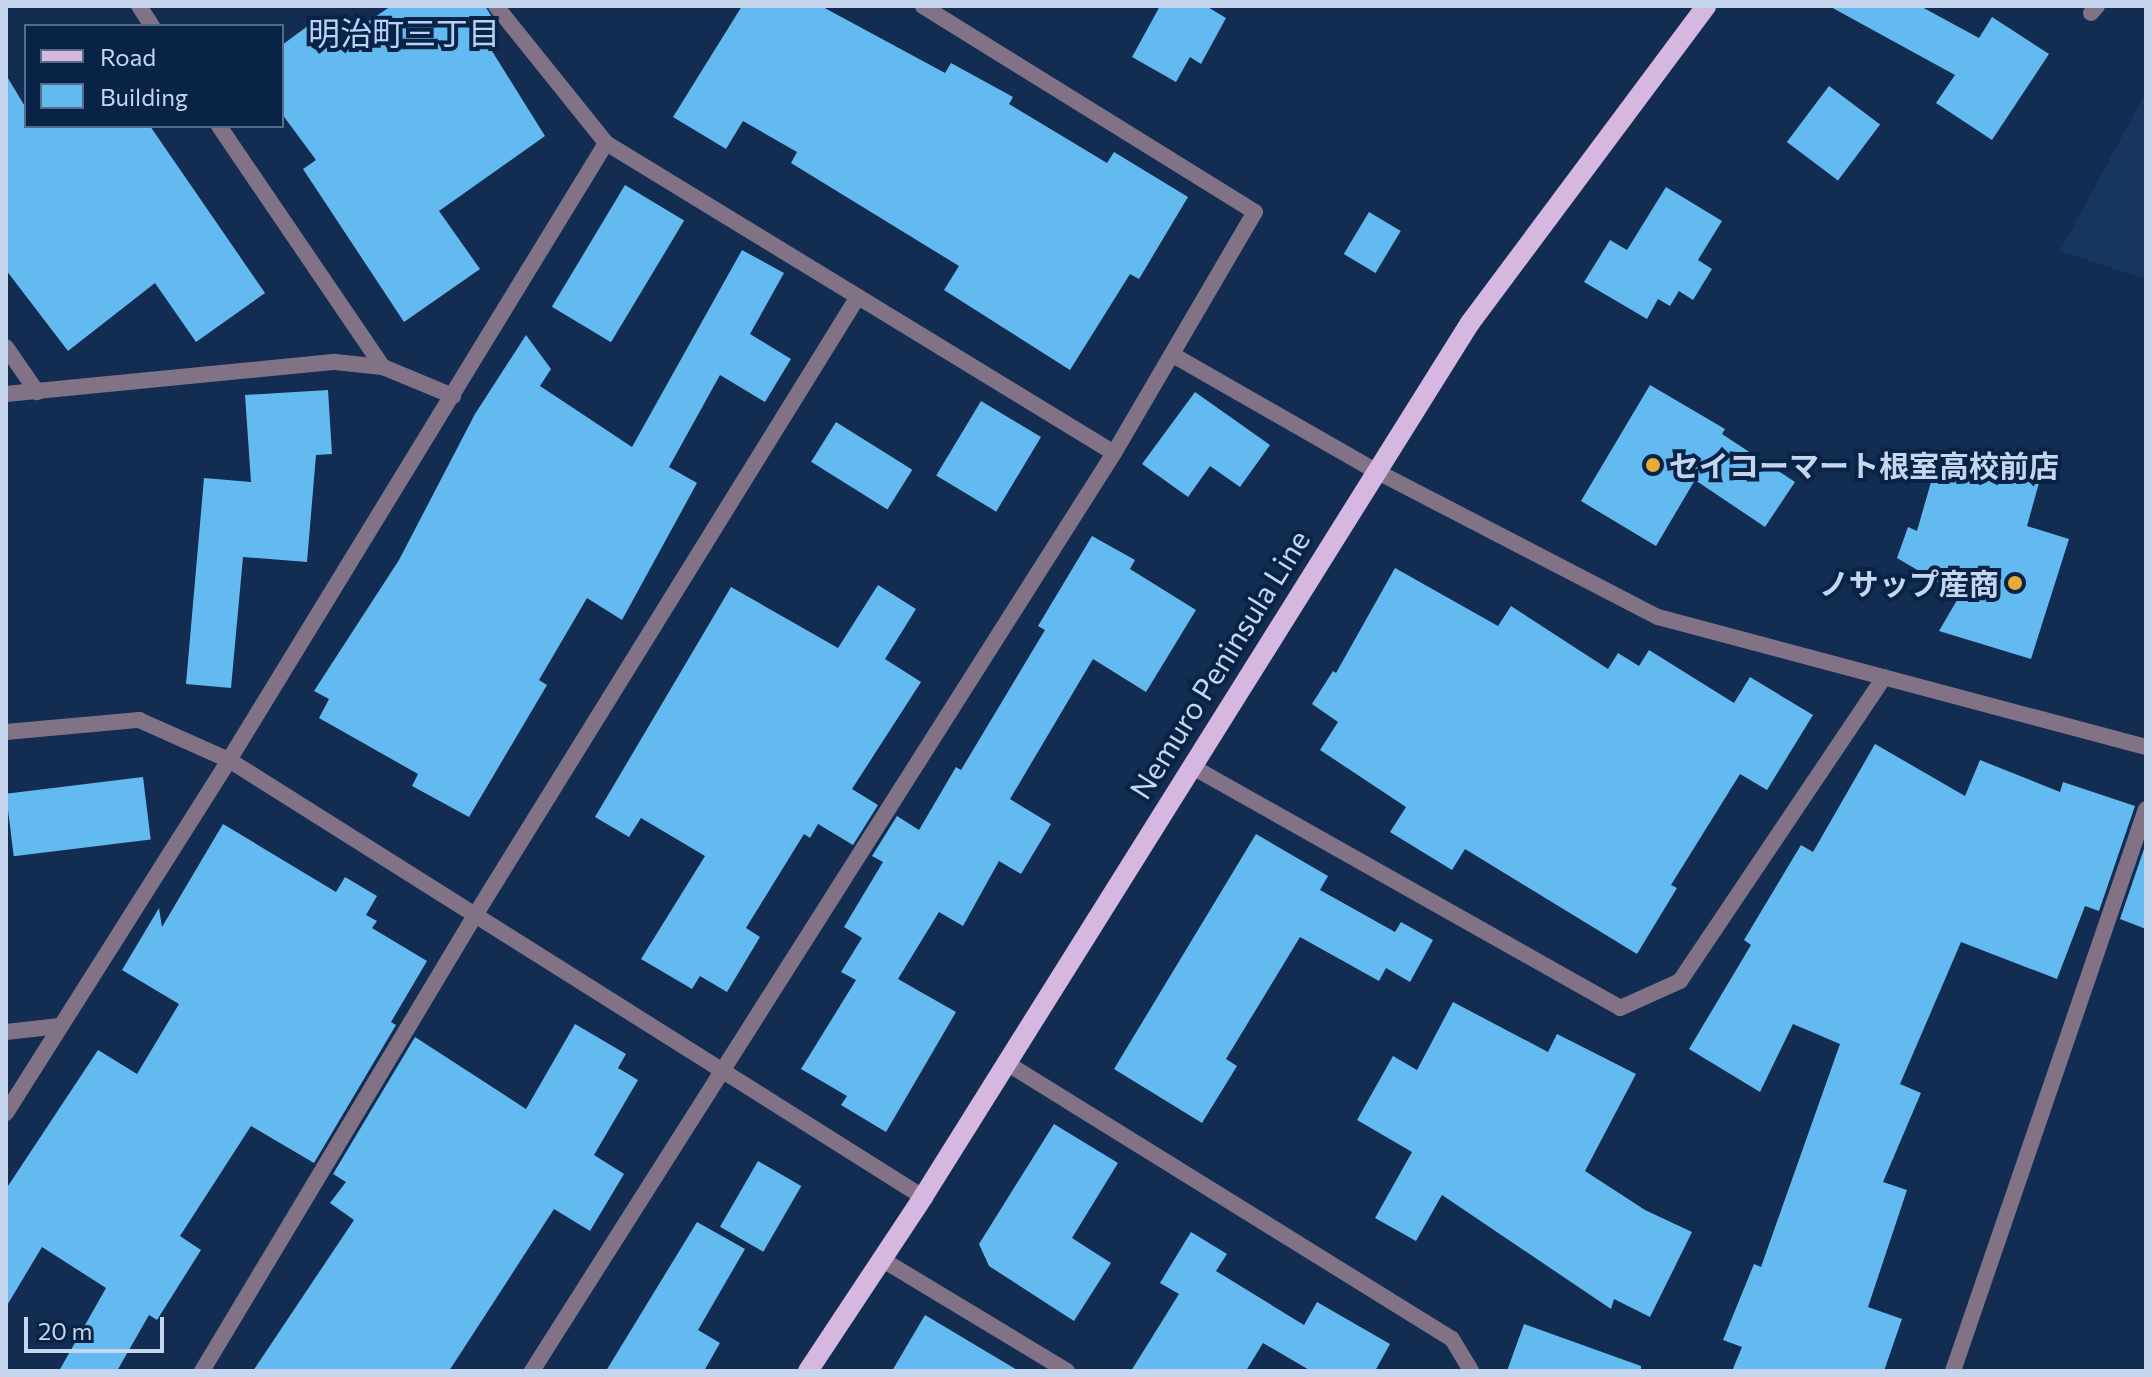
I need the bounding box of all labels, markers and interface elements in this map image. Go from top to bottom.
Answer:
district label: 明治町三丁目 [308,13,500,51]
legend [24,24,284,128]
text: Road [100,42,156,71]
text: Building [100,82,188,111]
place label: セイコーマート根室高校前店 [1669,447,2059,483]
marker: セイコーマート根室高校前店 [1644,456,1662,474]
street label: Nemuro Peninsula Line [1122,523,1316,805]
place label: ノサップ産商 [1819,565,1999,601]
marker: ノサップ産商 [2006,574,2024,592]
scale bar [28,1301,168,1351]
text: 20 m [38,1316,92,1345]

